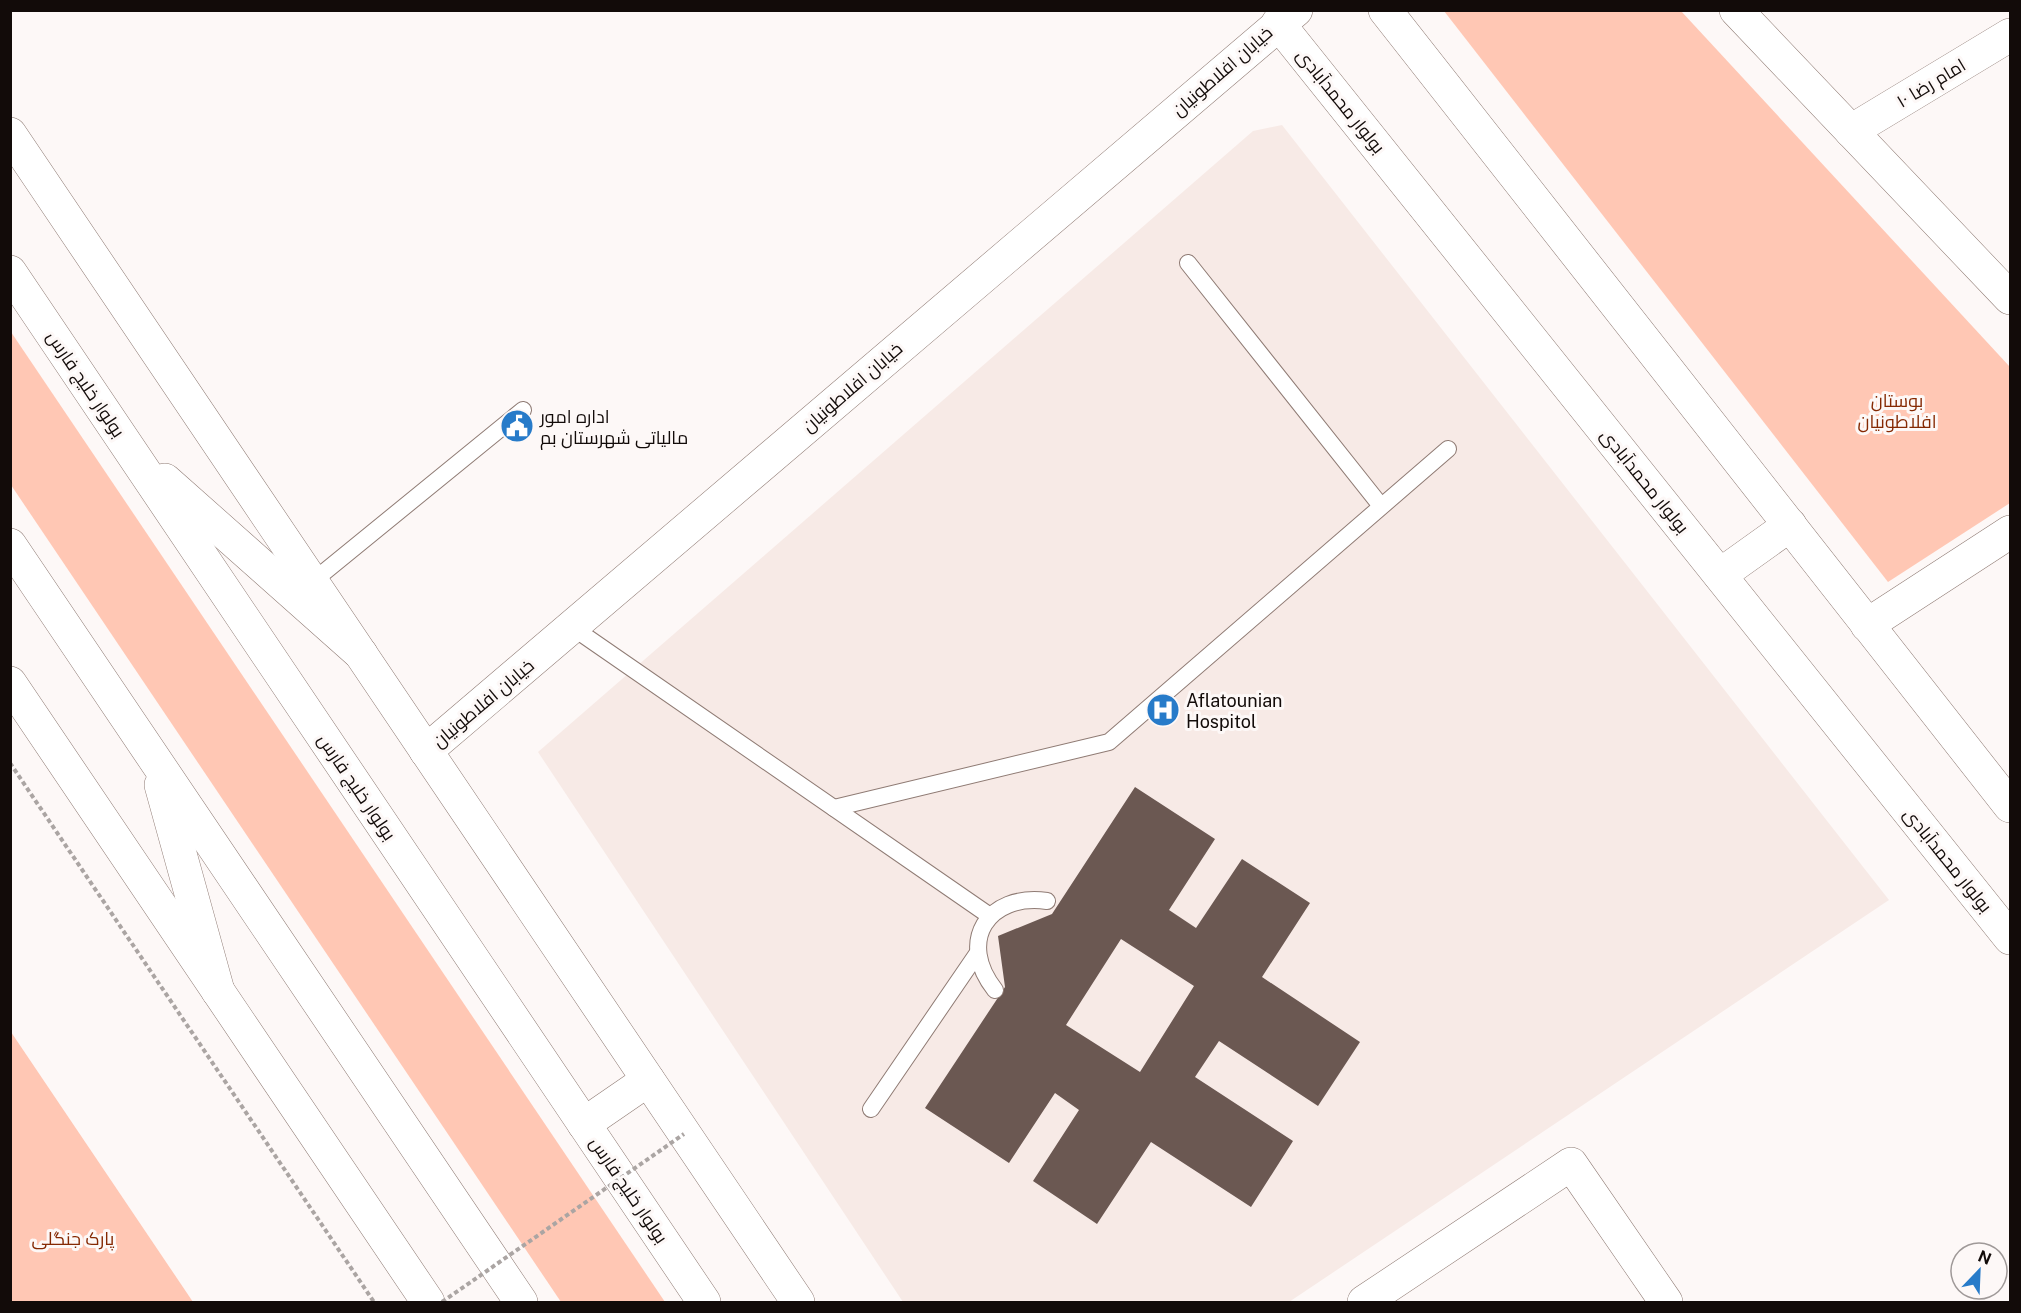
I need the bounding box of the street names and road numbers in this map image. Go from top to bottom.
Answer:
street label: خیابان افلاطونیان [1168,22,1277,121]
street label: بولوار محمدآبادی [1292,44,1390,158]
street label: امام رضا ۱۰ [1893,54,1970,113]
street label: بولوار خلیج فارس [41,327,129,442]
street label: خیابان افلاطونیان [798,338,907,437]
street label: بولوار محمدآبادی [1596,424,1694,538]
street label: خیابان افلاطونیان [428,654,539,752]
street label: بولوار خلیج فارس [312,730,400,845]
street label: بولوار محمدآبادی [1899,803,1997,917]
street label: بولوار خلیج فارس [584,1133,672,1248]

